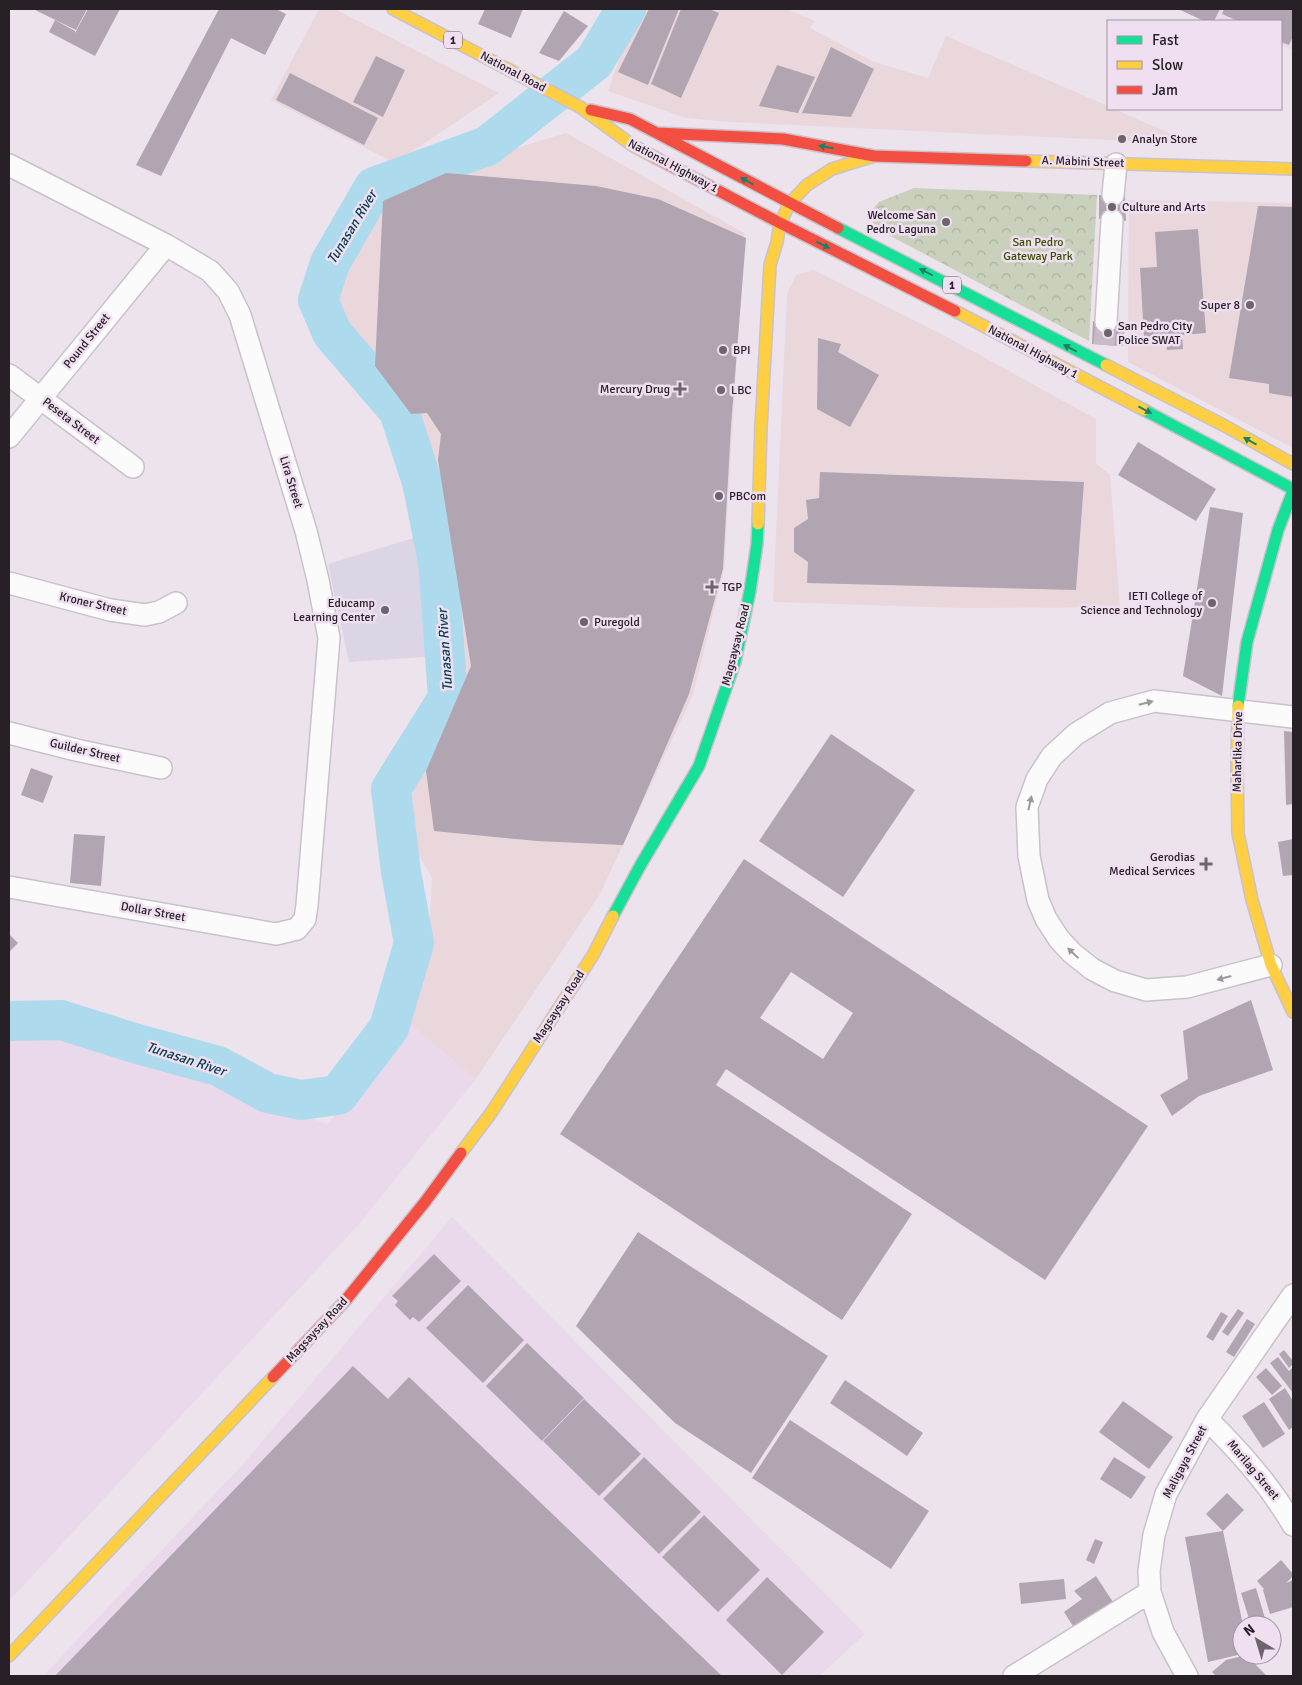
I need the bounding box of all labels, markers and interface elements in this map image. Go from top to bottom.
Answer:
legend [1107,20,1282,110]
text: Fast [1152,31,1179,49]
road number: 1 [444,32,462,48]
street label: National Road [478,48,548,96]
text: Slow [1152,56,1183,74]
text: Jam [1152,81,1178,99]
place label: Analyn Store [1132,132,1197,147]
marker: Analyn Store [1116,133,1128,145]
street label: National Highway 1 [625,136,721,196]
one-way arrow [817,142,833,150]
street label: A. Mabini Street [1041,153,1125,171]
one-way arrow [739,177,754,185]
water label: Tunasan River [323,186,381,267]
place label: Culture and Arts [1122,200,1206,215]
marker: Culture and Arts [1106,201,1118,213]
place label: Welcome San Pedro Laguna [866,208,936,237]
marker: Welcome San Pedro Laguna [940,216,952,228]
park label: San Pedro Gateway Park [1003,235,1073,264]
one-way arrow [816,241,831,249]
one-way arrow [919,268,934,276]
road number: 1 [943,276,961,294]
place label: Super 8 [1201,298,1240,313]
marker: Super 8 [1244,299,1256,311]
street label: Pound Street [60,311,114,371]
place label: San Pedro City Police SWAT [1118,319,1193,348]
street label: National Highway 1 [985,322,1081,382]
marker: San Pedro City Police SWAT [1102,327,1114,339]
place label: BPI [733,343,751,358]
marker: BPI [717,344,729,356]
one-way arrow [1063,344,1077,352]
place label: Mercury Drug [600,382,670,397]
marker: Mercury Drug [674,383,686,395]
place label: LBC [731,383,752,398]
marker: LBC [715,384,727,396]
street label: Peseta Street [39,395,103,447]
one-way arrow [1138,406,1152,414]
one-way arrow [1244,436,1257,445]
street label: Lira Street [276,454,306,510]
place label: PBCom [729,489,766,504]
marker: PBCom [713,490,725,502]
place label: TGP [722,580,742,595]
marker: TGP [706,581,718,593]
street label: Kroner Street [58,589,128,619]
place label: IETI College of Science and Technology [1080,589,1203,618]
place label: Educamp Learning Center [293,596,376,625]
marker: IETI College of Science and Technology [1206,597,1218,609]
street label: Magsaysay Road [719,602,753,688]
marker: Educamp Learning Center [379,604,391,616]
water label: Tunasan River [434,606,456,692]
place label: Puregold [594,615,640,630]
marker: Puregold [578,616,590,628]
one-way arrow [1139,699,1154,707]
street label: Maharlika Drive [1230,711,1246,793]
street label: Guilder Street [48,736,122,766]
one-way arrow [1026,795,1034,810]
place label: Gerodias Medical Services [1109,850,1195,879]
marker: Gerodias Medical Services [1199,857,1213,871]
street label: Dollar Street [120,899,186,925]
one-way arrow [1067,947,1079,959]
street label: Magsaysay Road [530,968,588,1046]
one-way arrow [1216,974,1231,982]
water label: Tunasan River [144,1038,230,1080]
street label: Magsaysay Road [283,1294,351,1366]
street label: Maligaya Street [1160,1423,1210,1501]
street label: Marilag Street [1224,1437,1282,1503]
north arrow [1232,1615,1282,1665]
text: N [1240,1620,1258,1640]

